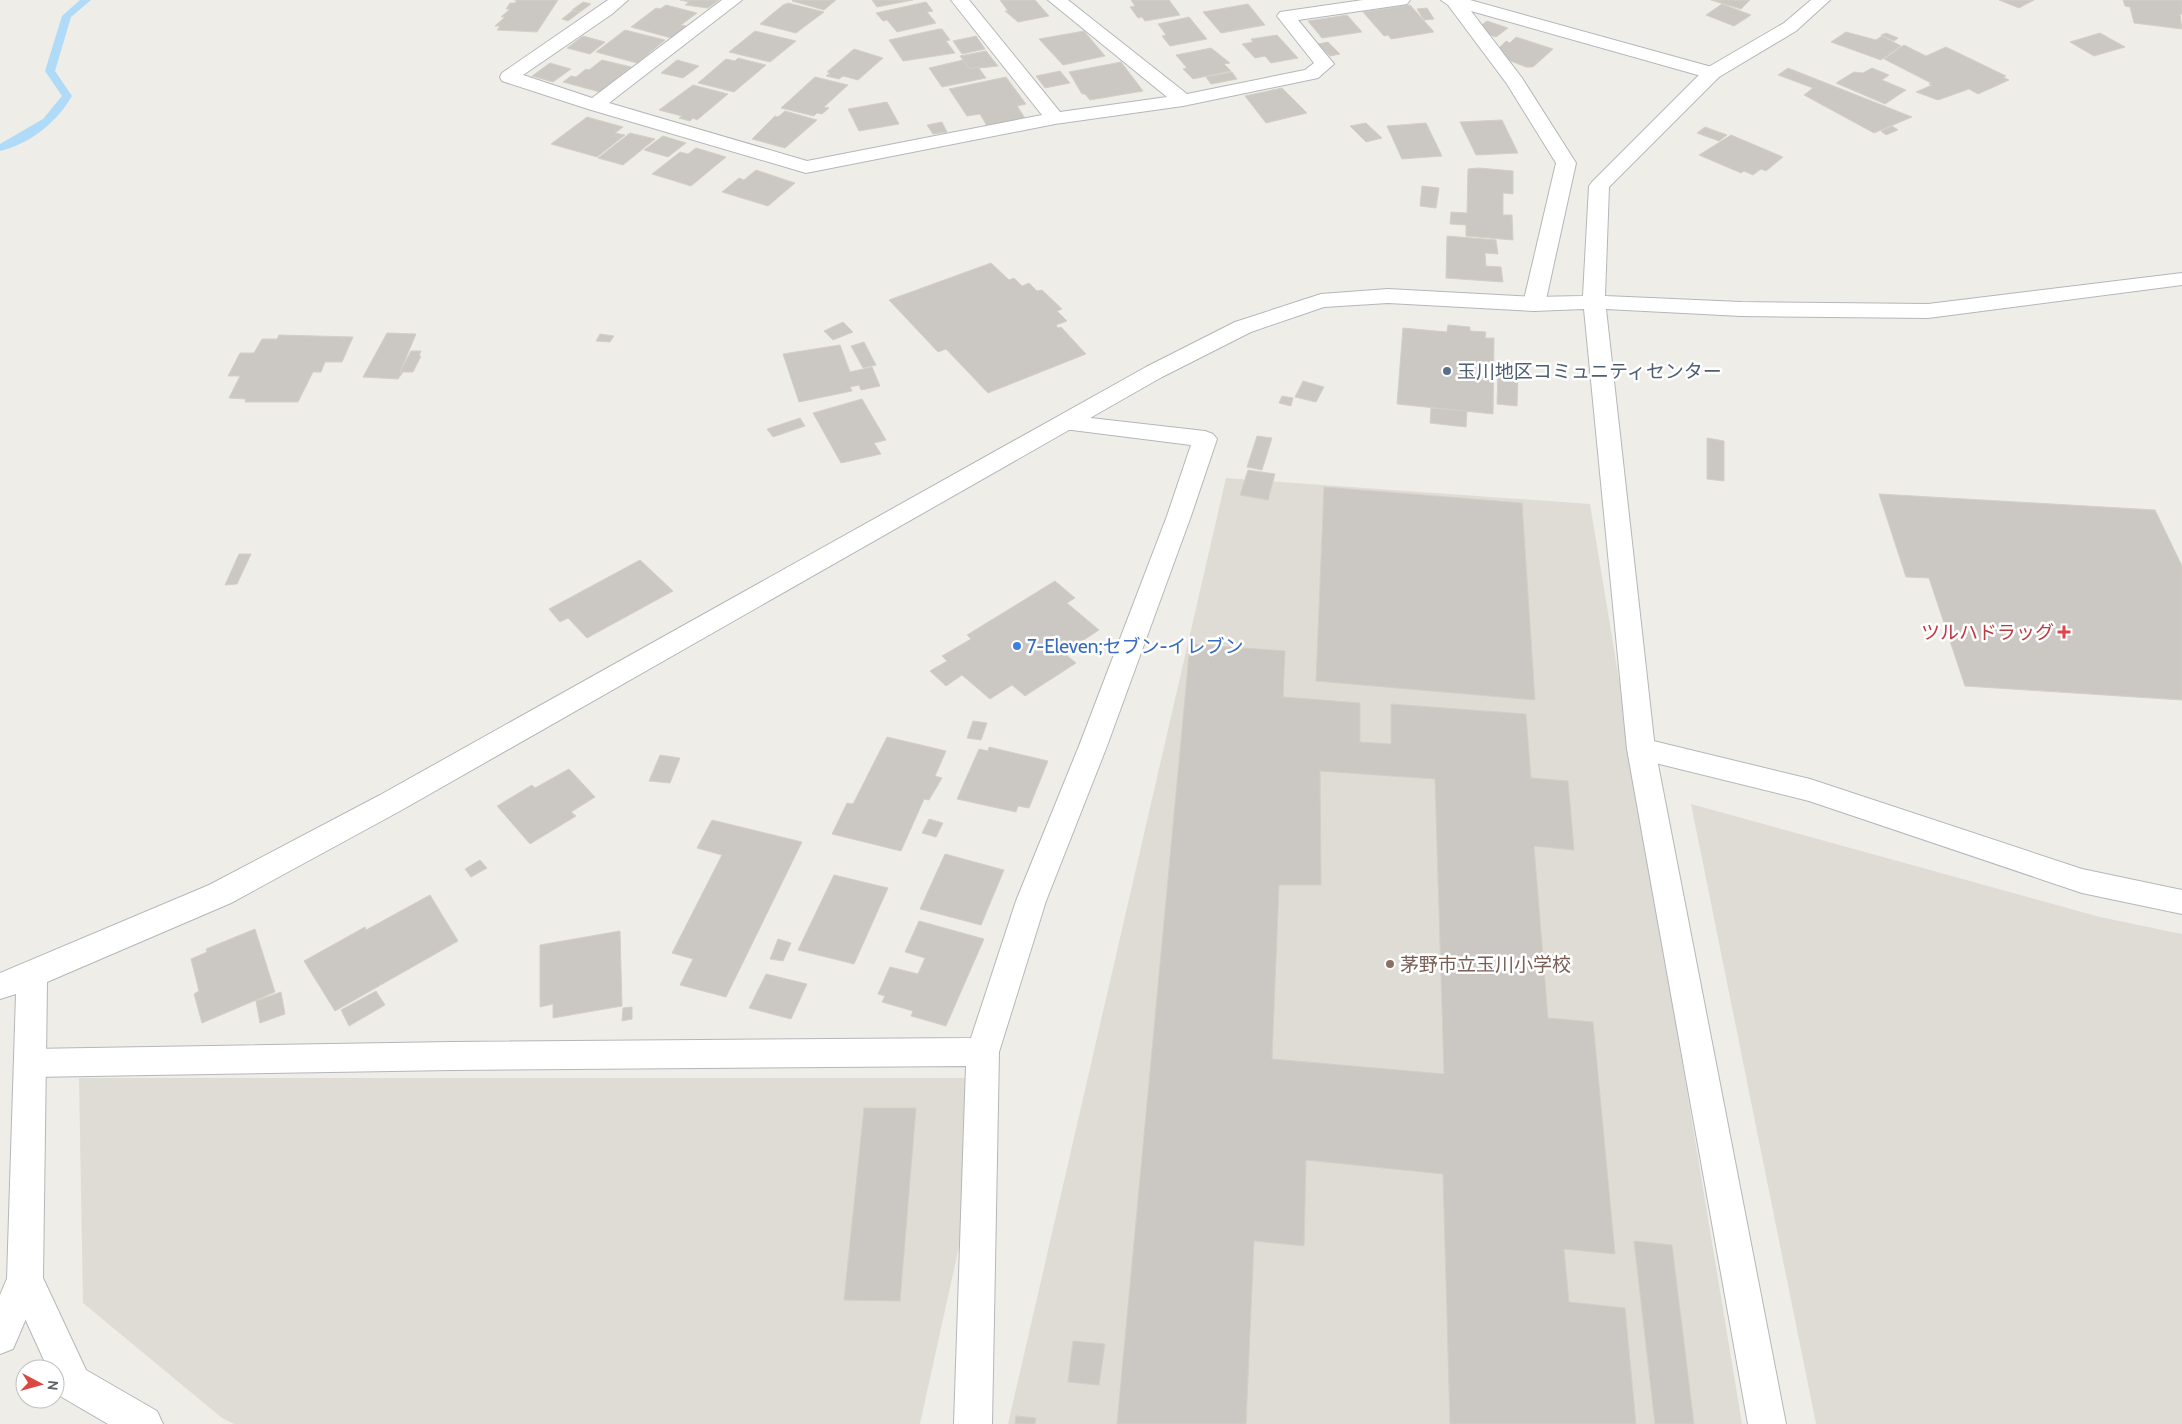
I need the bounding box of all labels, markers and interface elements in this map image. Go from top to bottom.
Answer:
place label: 玉川地区コミュニティセンター [1457,360,1722,383]
marker: 玉川地区コミュニティセンター [1441,365,1453,377]
place label: ツルハドラッグ [1921,621,2054,644]
marker: ツルハドラッグ [2058,626,2070,638]
place label: 7-Eleven;セブン-イレブン [1027,635,1244,658]
marker: 7-Eleven;セブン-イレブン [1011,640,1023,652]
place label: 茅野市立玉川小学校 [1400,953,1571,976]
marker: 茅野市立玉川小学校 [1384,958,1396,970]
north arrow [15,1359,65,1409]
text: N [43,1379,62,1391]

